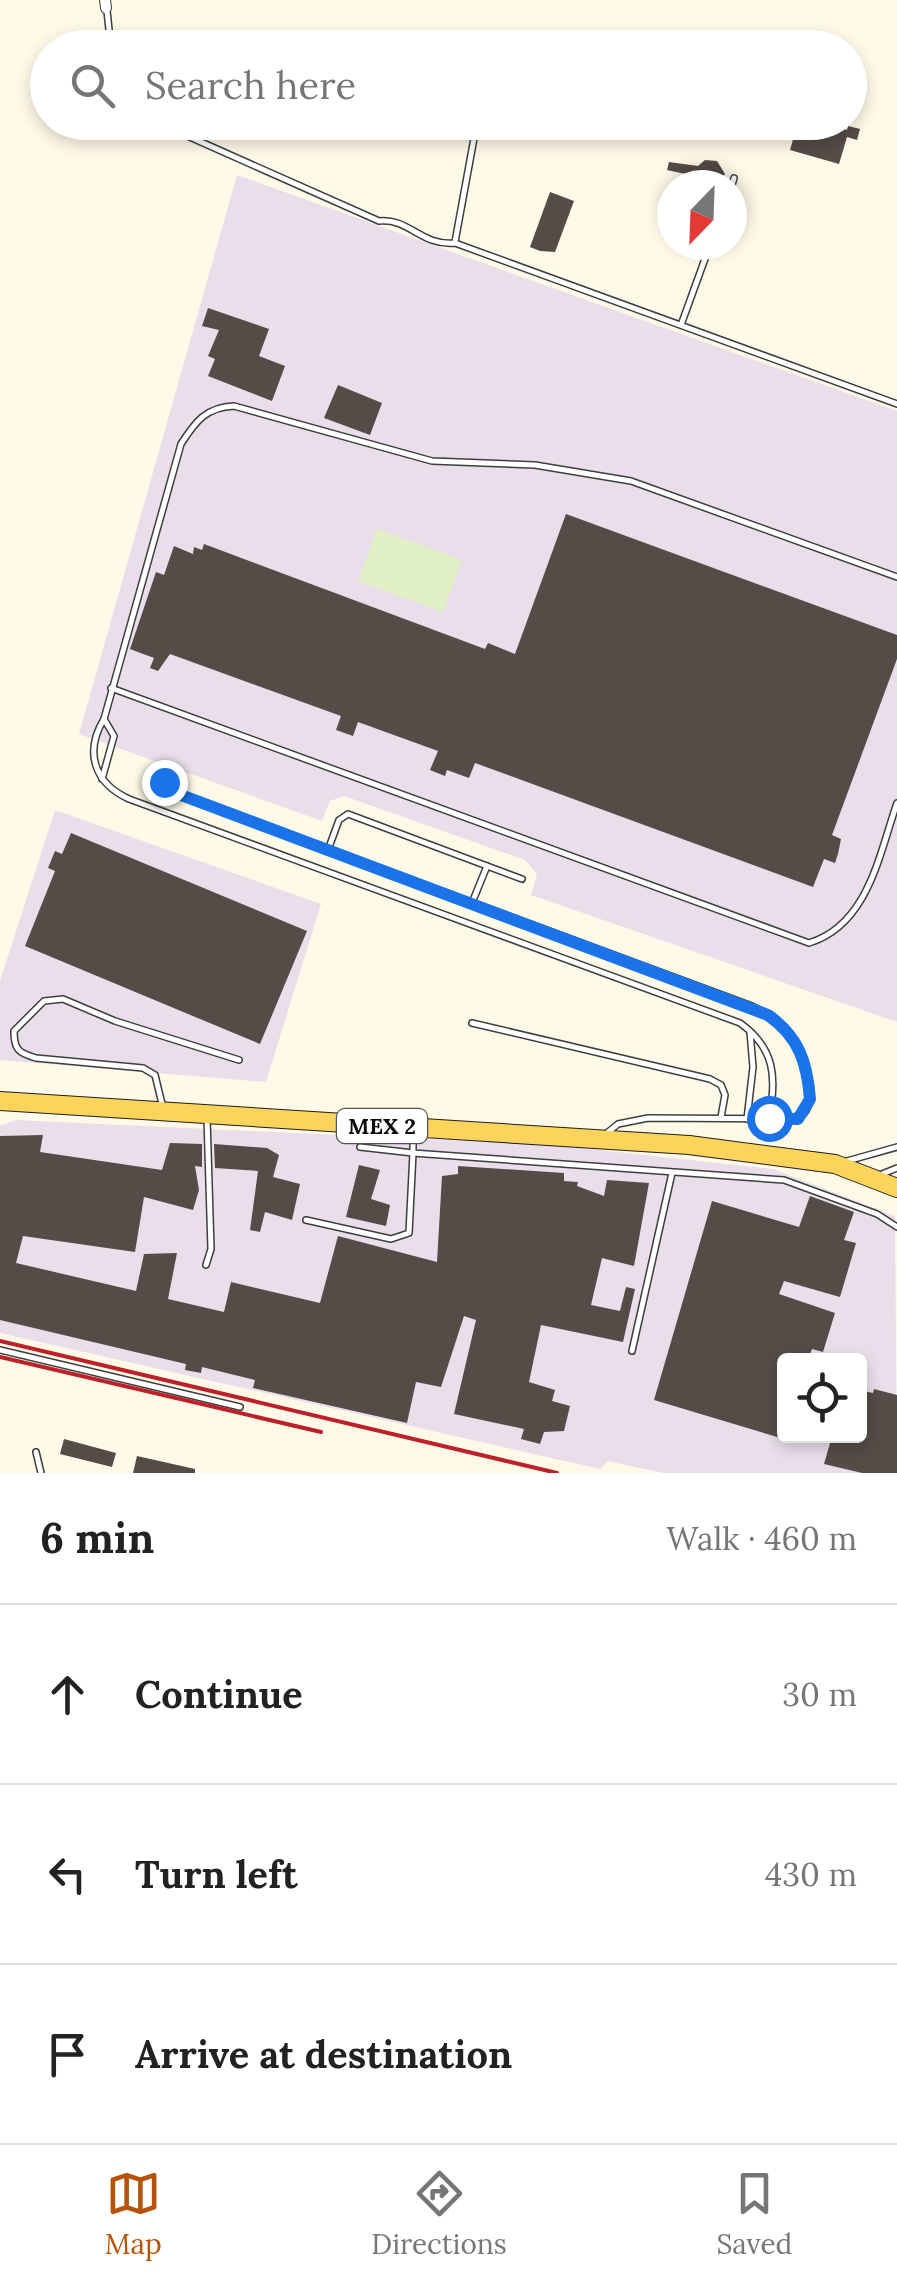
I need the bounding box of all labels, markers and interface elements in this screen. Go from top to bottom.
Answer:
search box [30,30,867,140]
icon: search [65,58,120,113]
text: Search here [145,61,356,109]
north arrow [657,170,747,260]
route end [142,760,188,806]
route start [747,1096,793,1142]
road number: MEX 2 [337,1109,427,1143]
map controls [777,1353,867,1443]
button: locate [777,1353,867,1443]
text: 6 min [40,1511,154,1565]
text: Walk · 460 m [666,1518,857,1559]
icon: ahead [40,1667,95,1722]
text: Continue [135,1670,303,1718]
text: 30 m [782,1674,857,1715]
icon: left [40,1847,95,1902]
text: Turn left [135,1850,298,1898]
text: 430 m [765,1854,857,1895]
icon: arrive [40,2027,95,2082]
text: Arrive at destination [135,2030,512,2078]
tab: Map [105,2166,162,2262]
tab: Directions [371,2166,507,2262]
tab: Saved [716,2166,792,2262]

